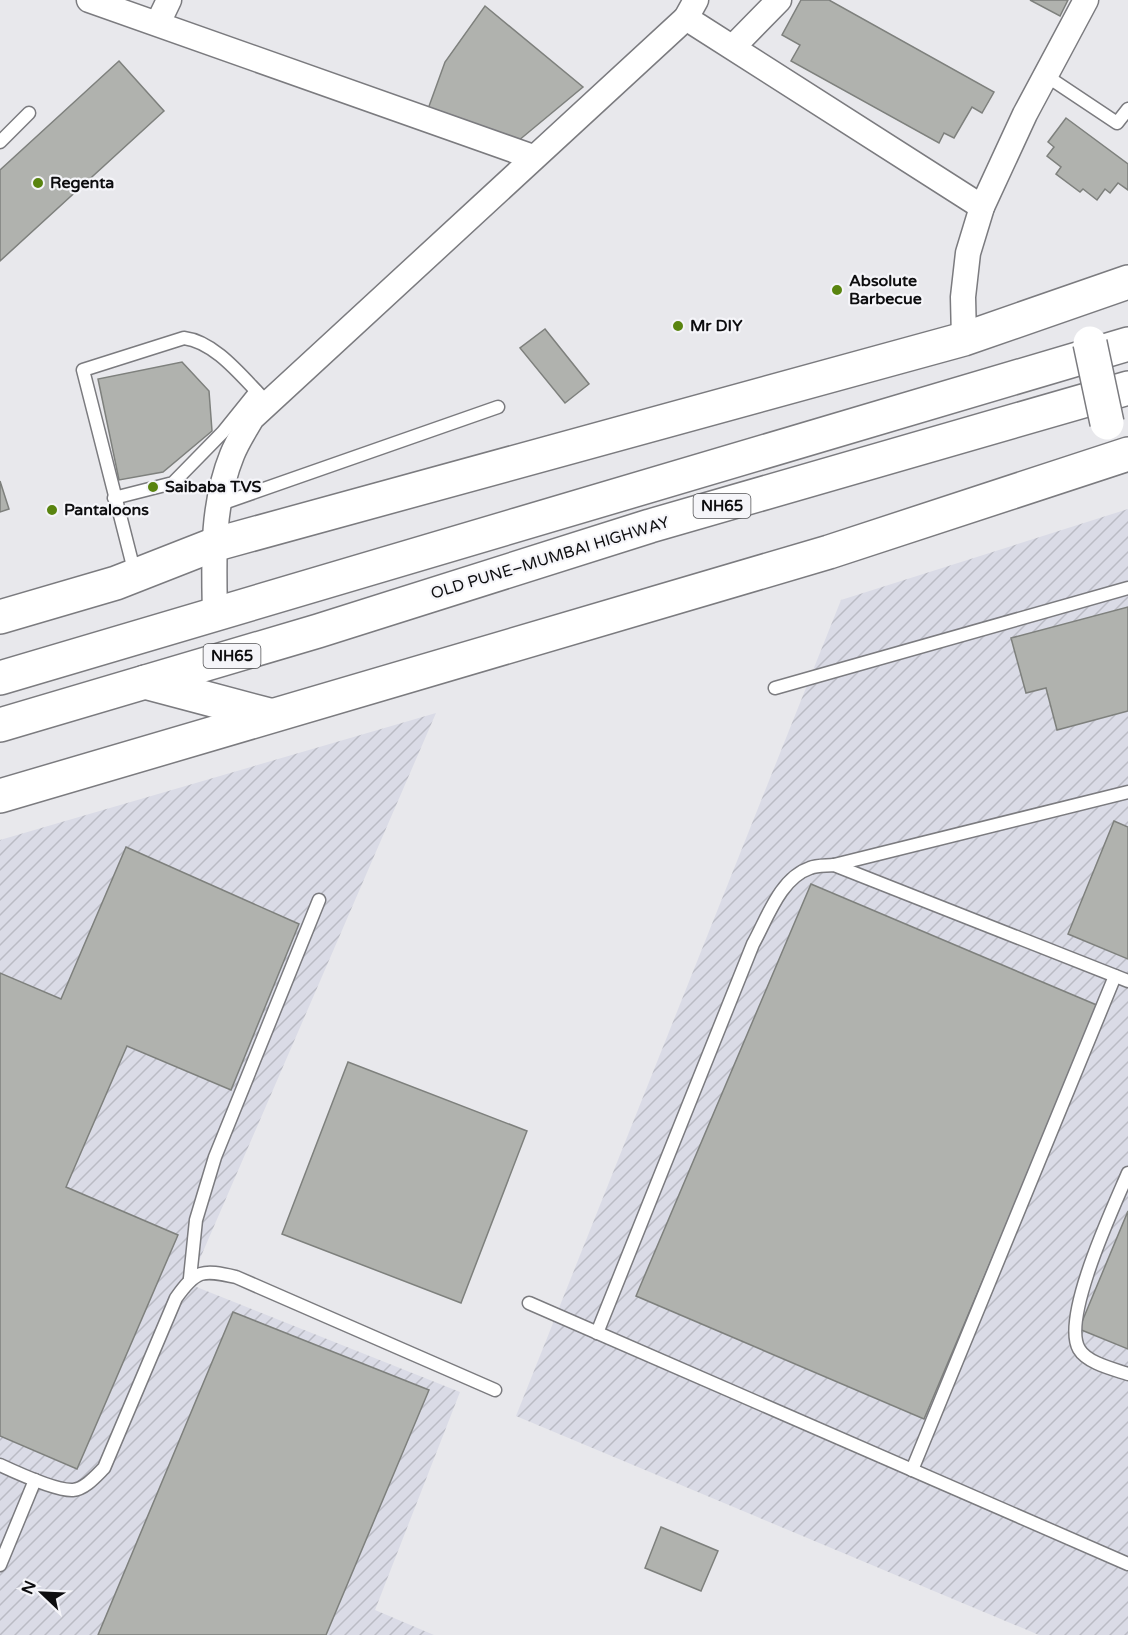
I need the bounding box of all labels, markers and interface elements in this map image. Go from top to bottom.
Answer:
place label: Regenta [50,173,114,193]
marker: Regenta [31,176,45,190]
place label: Absolute Barbecue [849,271,922,309]
marker: Absolute Barbecue [830,283,844,297]
place label: Mr DIY [690,316,743,336]
marker: Mr DIY [671,319,685,333]
place label: Saibaba TVS [165,477,262,497]
marker: Saibaba TVS [146,480,160,494]
road number: NH65 [694,494,750,518]
place label: Pantaloons [64,500,149,520]
marker: Pantaloons [45,503,59,517]
street label: OLD PUNE–MUMBAI HIGHWAY [428,512,672,604]
road number: NH65 [204,644,260,668]
north arrow [12,1563,72,1623]
text: N [17,1578,41,1597]

